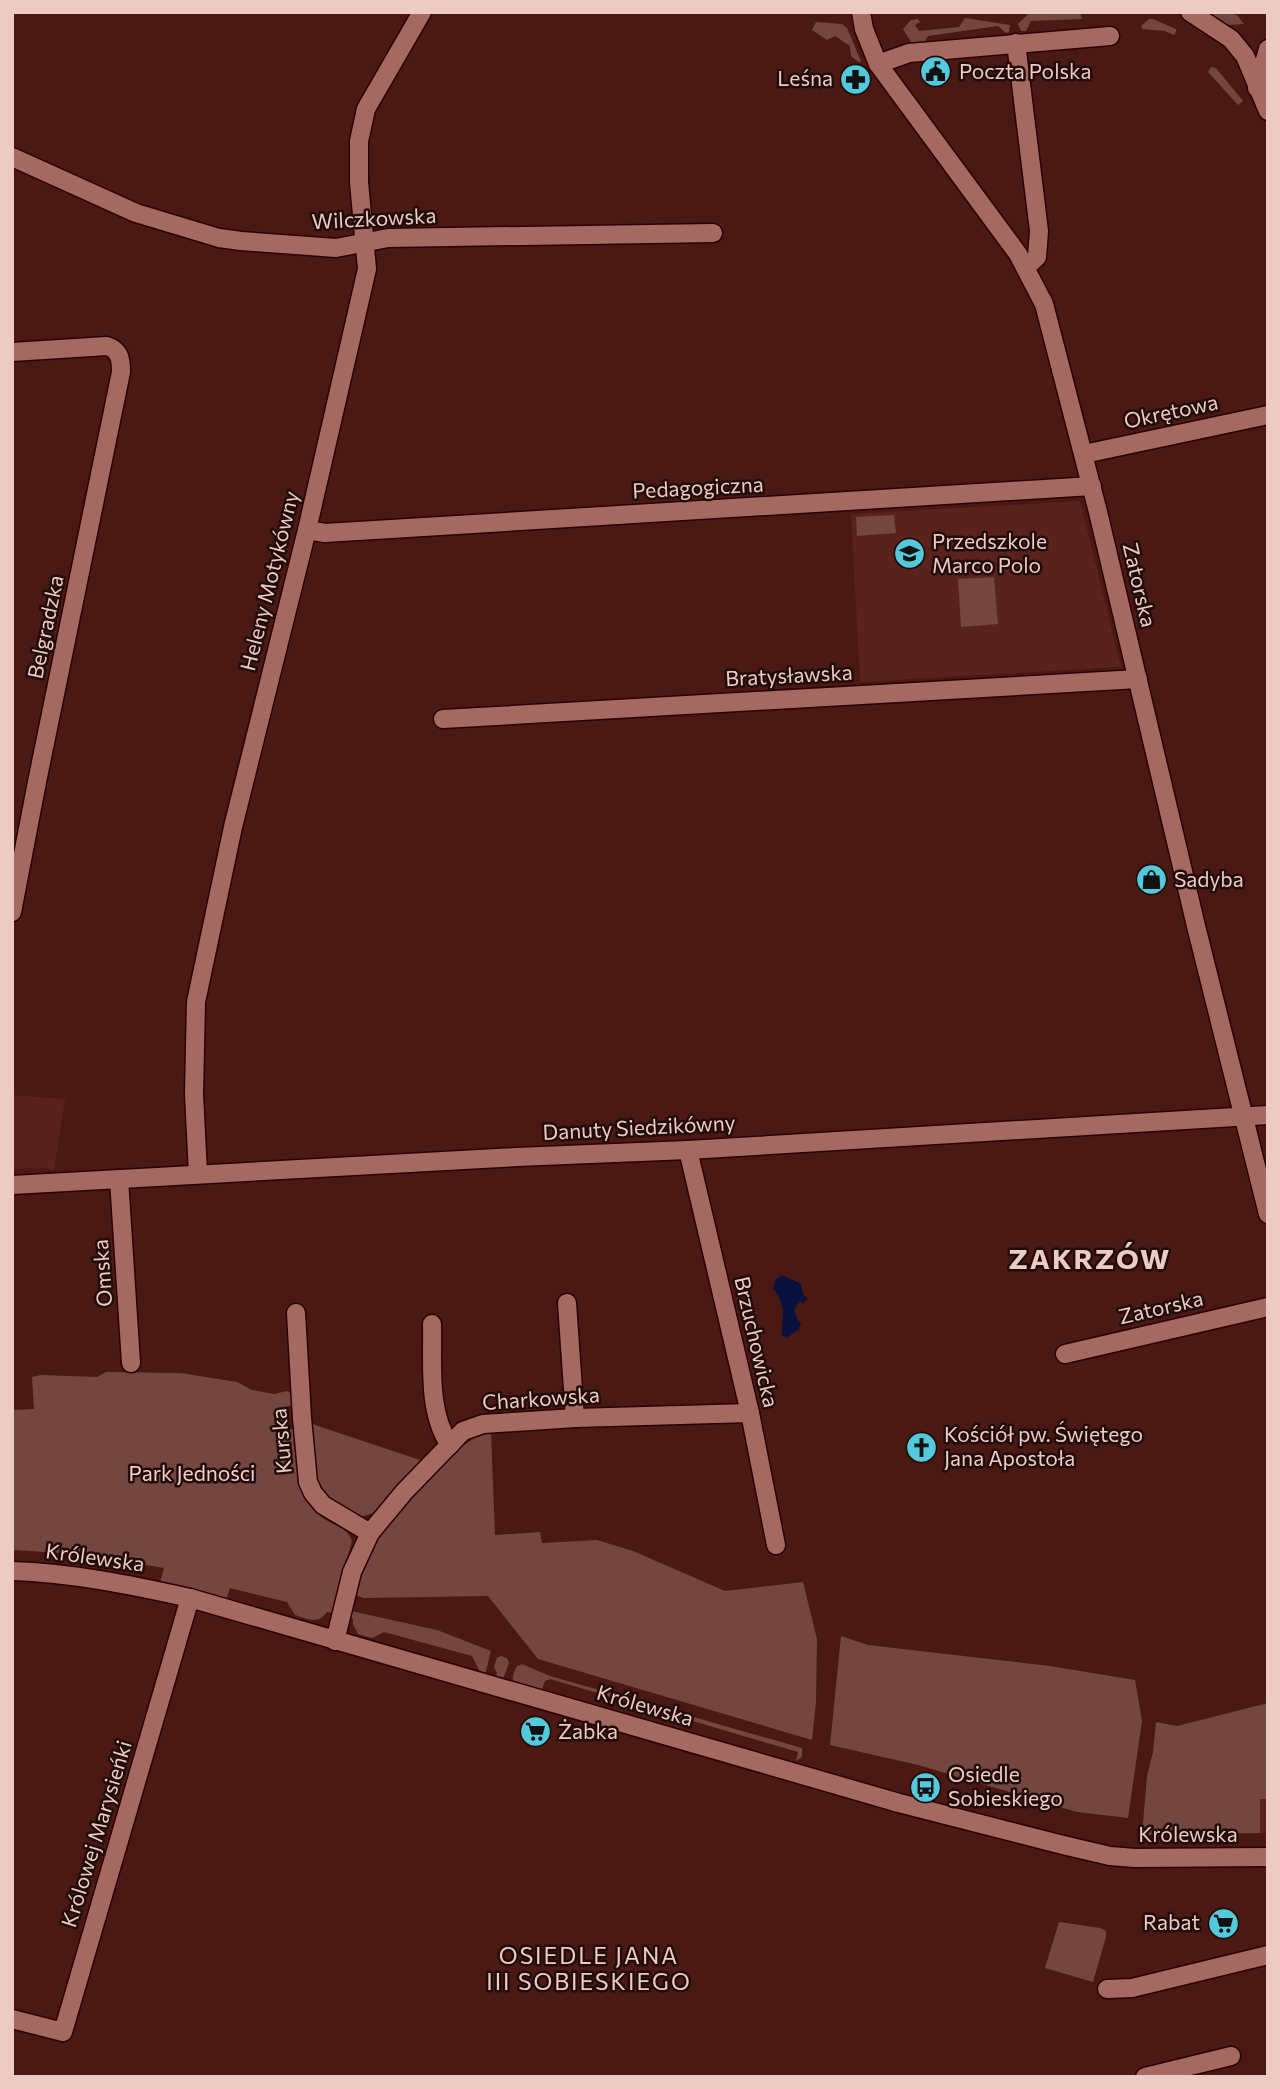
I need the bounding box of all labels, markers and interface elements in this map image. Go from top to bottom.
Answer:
public building icon: Poczta Polska [919,55,953,89]
place label: Poczta Polska [959,58,1091,83]
pharmacy icon: Leśna [839,62,873,96]
place label: Leśna [777,65,833,90]
street label: Wilczkowska [311,202,437,233]
street label: Okrętowa [1121,388,1220,433]
street label: Pedagogiczna [632,471,764,502]
street label: Heleny Motykówny [234,488,303,673]
place label: Przedszkole Marco Polo [932,528,1047,577]
school or university icon: Przedszkole Marco Polo [892,537,926,571]
street label: Zatorska [1119,540,1162,629]
street label: Belgradzka [21,573,68,681]
street label: Bratysławska [725,659,853,690]
shop icon: Sadyba [1134,863,1168,897]
place label: Sadyba [1174,866,1244,891]
street label: Danuty Siedzikówny [542,1109,736,1144]
street label: Omska [87,1239,116,1308]
district label: ZAKRZÓW [1009,1241,1171,1275]
street label: Brzuchowicka [730,1274,785,1410]
street label: Zatorska [1116,1285,1205,1328]
street label: Charkowska [481,1381,600,1414]
street label: Kurska [265,1407,296,1475]
place label: Kościół pw. Świętego Jana Apostoła [944,1421,1143,1470]
church icon: Kościół pw. Świętego Jana Apostoła [904,1430,938,1464]
park label: Park Jedności [129,1460,255,1485]
street label: Królewska [44,1537,146,1576]
street label: Królewska [594,1679,697,1730]
supermarket icon: Żabka [518,1715,552,1749]
place label: Żabka [558,1718,618,1743]
street label: Królowej Marysieńki [55,1737,136,1930]
place label: Osiedle Sobieskiego [948,1761,1063,1810]
bus stop icon: Osiedle Sobieskiego [908,1770,942,1804]
street label: Królewska [1138,1821,1238,1846]
supermarket icon: Rabat [1206,1906,1240,1940]
place label: Rabat [1143,1909,1200,1934]
district label: OSIEDLE JANA III SOBIESKIEGO [486,1941,692,1995]

